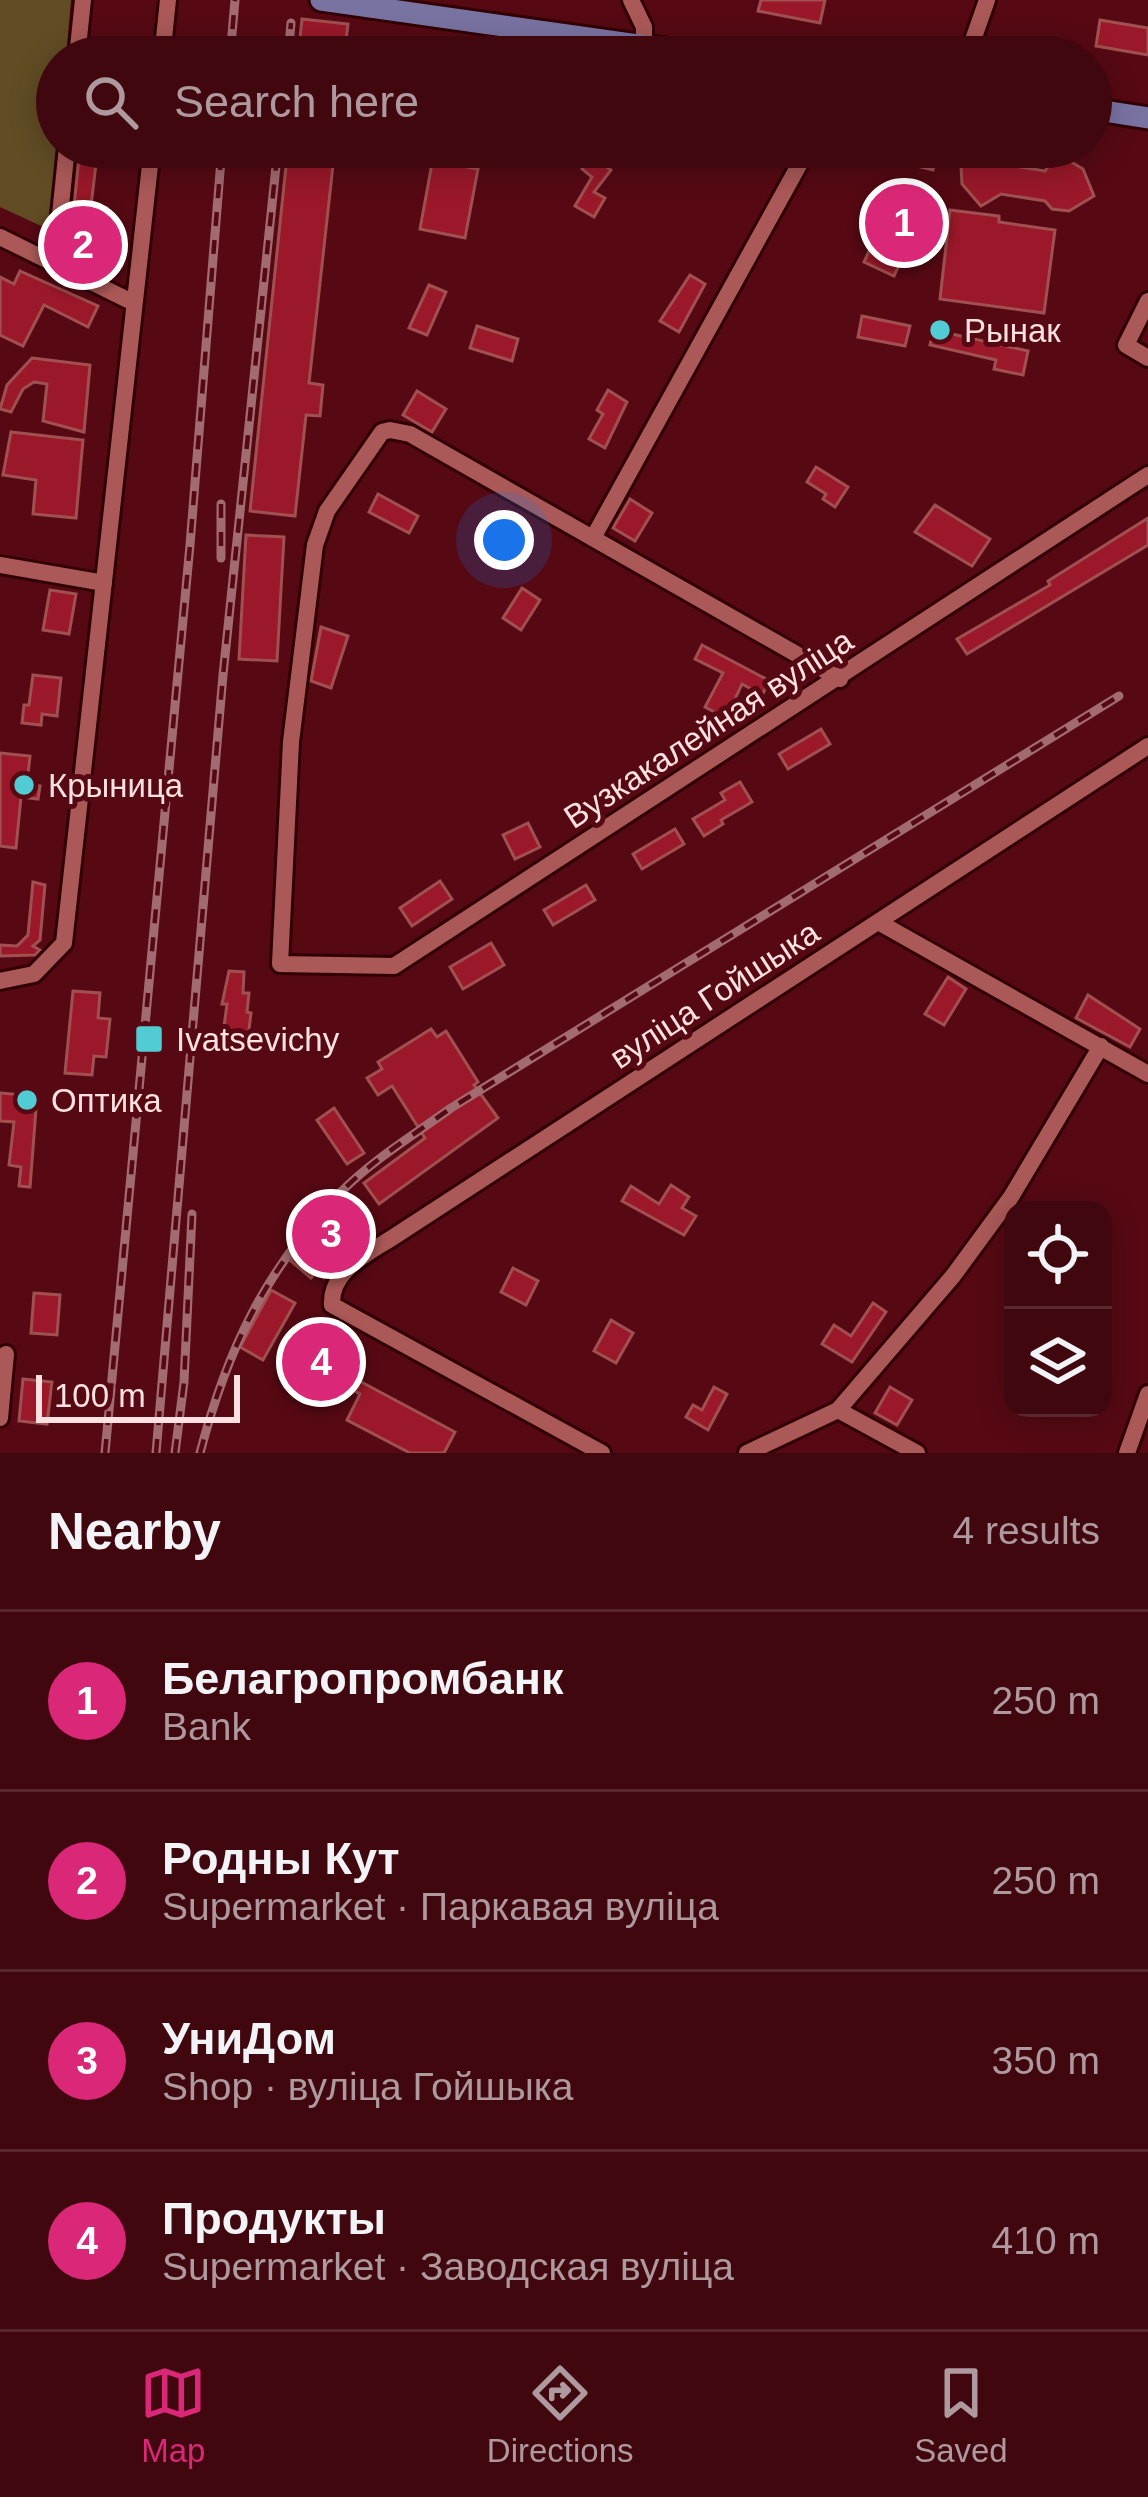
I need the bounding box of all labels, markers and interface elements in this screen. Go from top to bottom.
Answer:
search box [36,36,1112,168]
icon: search [78,69,144,135]
text: Search here [174,76,419,127]
pin: 1 [865,178,943,268]
pin: 2 [44,200,122,290]
place label: Рынак [964,312,1061,349]
marker: Рынак [927,317,953,343]
your location [474,510,534,570]
street label: Вузкакалейная вуліца [557,621,860,836]
place label: Крыница [48,767,184,804]
marker: Крыница [11,772,37,798]
street label: вуліца Гойшыка [603,913,826,1076]
place label: Ivatsevichy [176,1021,340,1058]
marker: Ivatsevichy [133,1023,165,1055]
place label: Оптика [51,1082,162,1119]
marker: Оптика [14,1087,40,1113]
pin: 3 [292,1189,370,1279]
map controls [1004,1201,1112,1417]
button: locate [1004,1201,1112,1309]
button: layers [1004,1309,1112,1417]
pin: 4 [282,1317,360,1407]
scale bar [36,1369,240,1422]
text: 100 m [54,1377,146,1414]
text: Nearby [48,1503,221,1560]
text: 4 results [953,1509,1100,1552]
text: Белагропромбанк [162,1653,563,1704]
text: 1 [76,1679,98,1722]
text: 250 m [992,1679,1100,1722]
text: Bank [162,1705,251,1748]
text: Родны Кут [162,1833,400,1884]
text: 2 [76,1859,98,1902]
text: 250 m [992,1859,1100,1902]
text: Supermarket · Паркавая вуліца [162,1885,719,1928]
text: УниДом [162,2013,336,2064]
text: 3 [76,2039,98,2082]
text: 350 m [992,2039,1100,2082]
text: Shop · вуліца Гойшыка [162,2065,573,2108]
text: Продукты [162,2193,386,2244]
text: 4 [76,2219,98,2262]
text: 410 m [992,2219,1100,2262]
text: Supermarket · Заводская вуліца [162,2245,734,2288]
tab: Map [140,2360,206,2470]
tab: Directions [487,2360,634,2470]
tab: Saved [914,2360,1008,2470]

